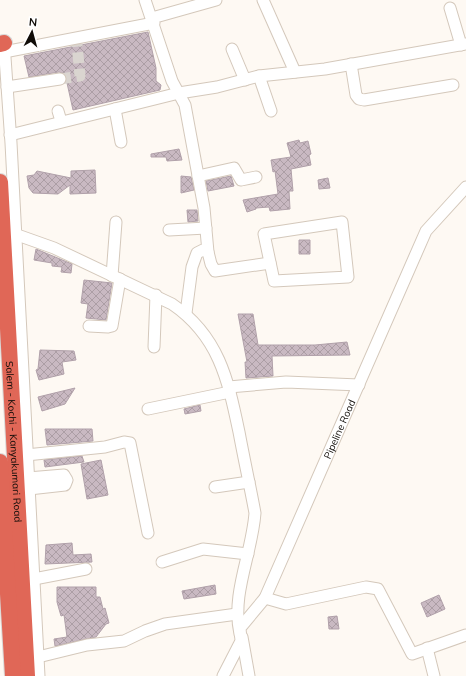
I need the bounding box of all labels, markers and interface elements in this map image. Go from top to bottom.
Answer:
north arrow [12,12,52,52]
text: N [28,15,38,29]
street label: Salem - Kochi - Kanyakumari Road [3,361,25,523]
street label: Pipeline Road [320,397,358,461]

